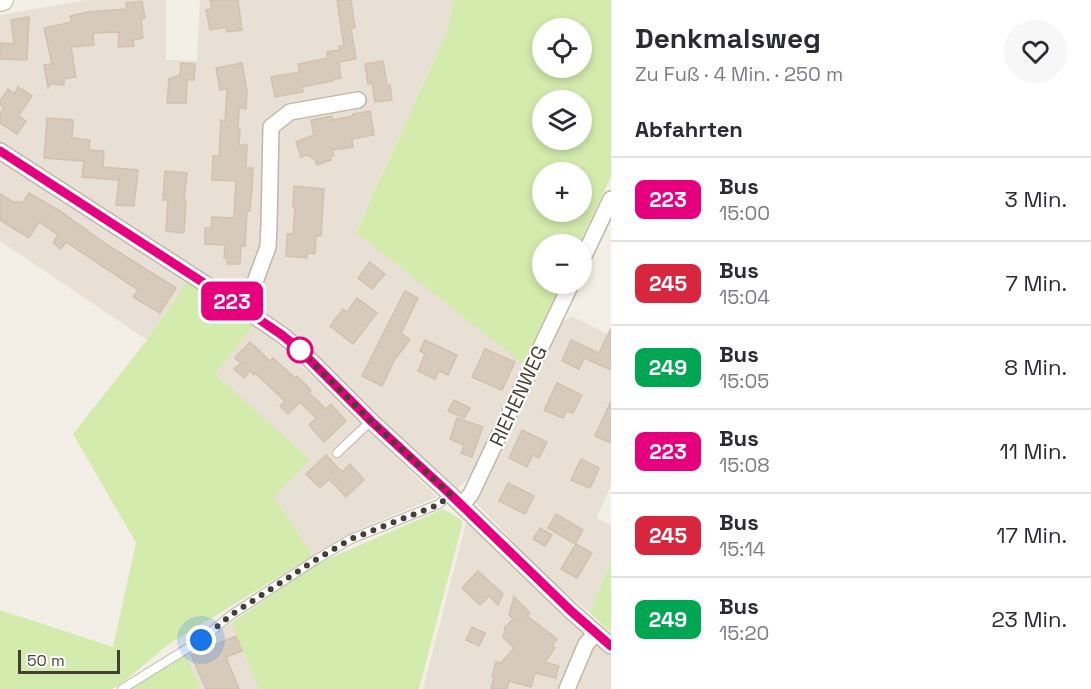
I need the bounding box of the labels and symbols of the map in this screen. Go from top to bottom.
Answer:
line badge: 223 [198,282,266,320]
unlabelled marker [287,337,313,363]
street label: RIEHENWEG [483,341,553,451]
your location [186,625,216,655]
scale bar [18,647,120,674]

